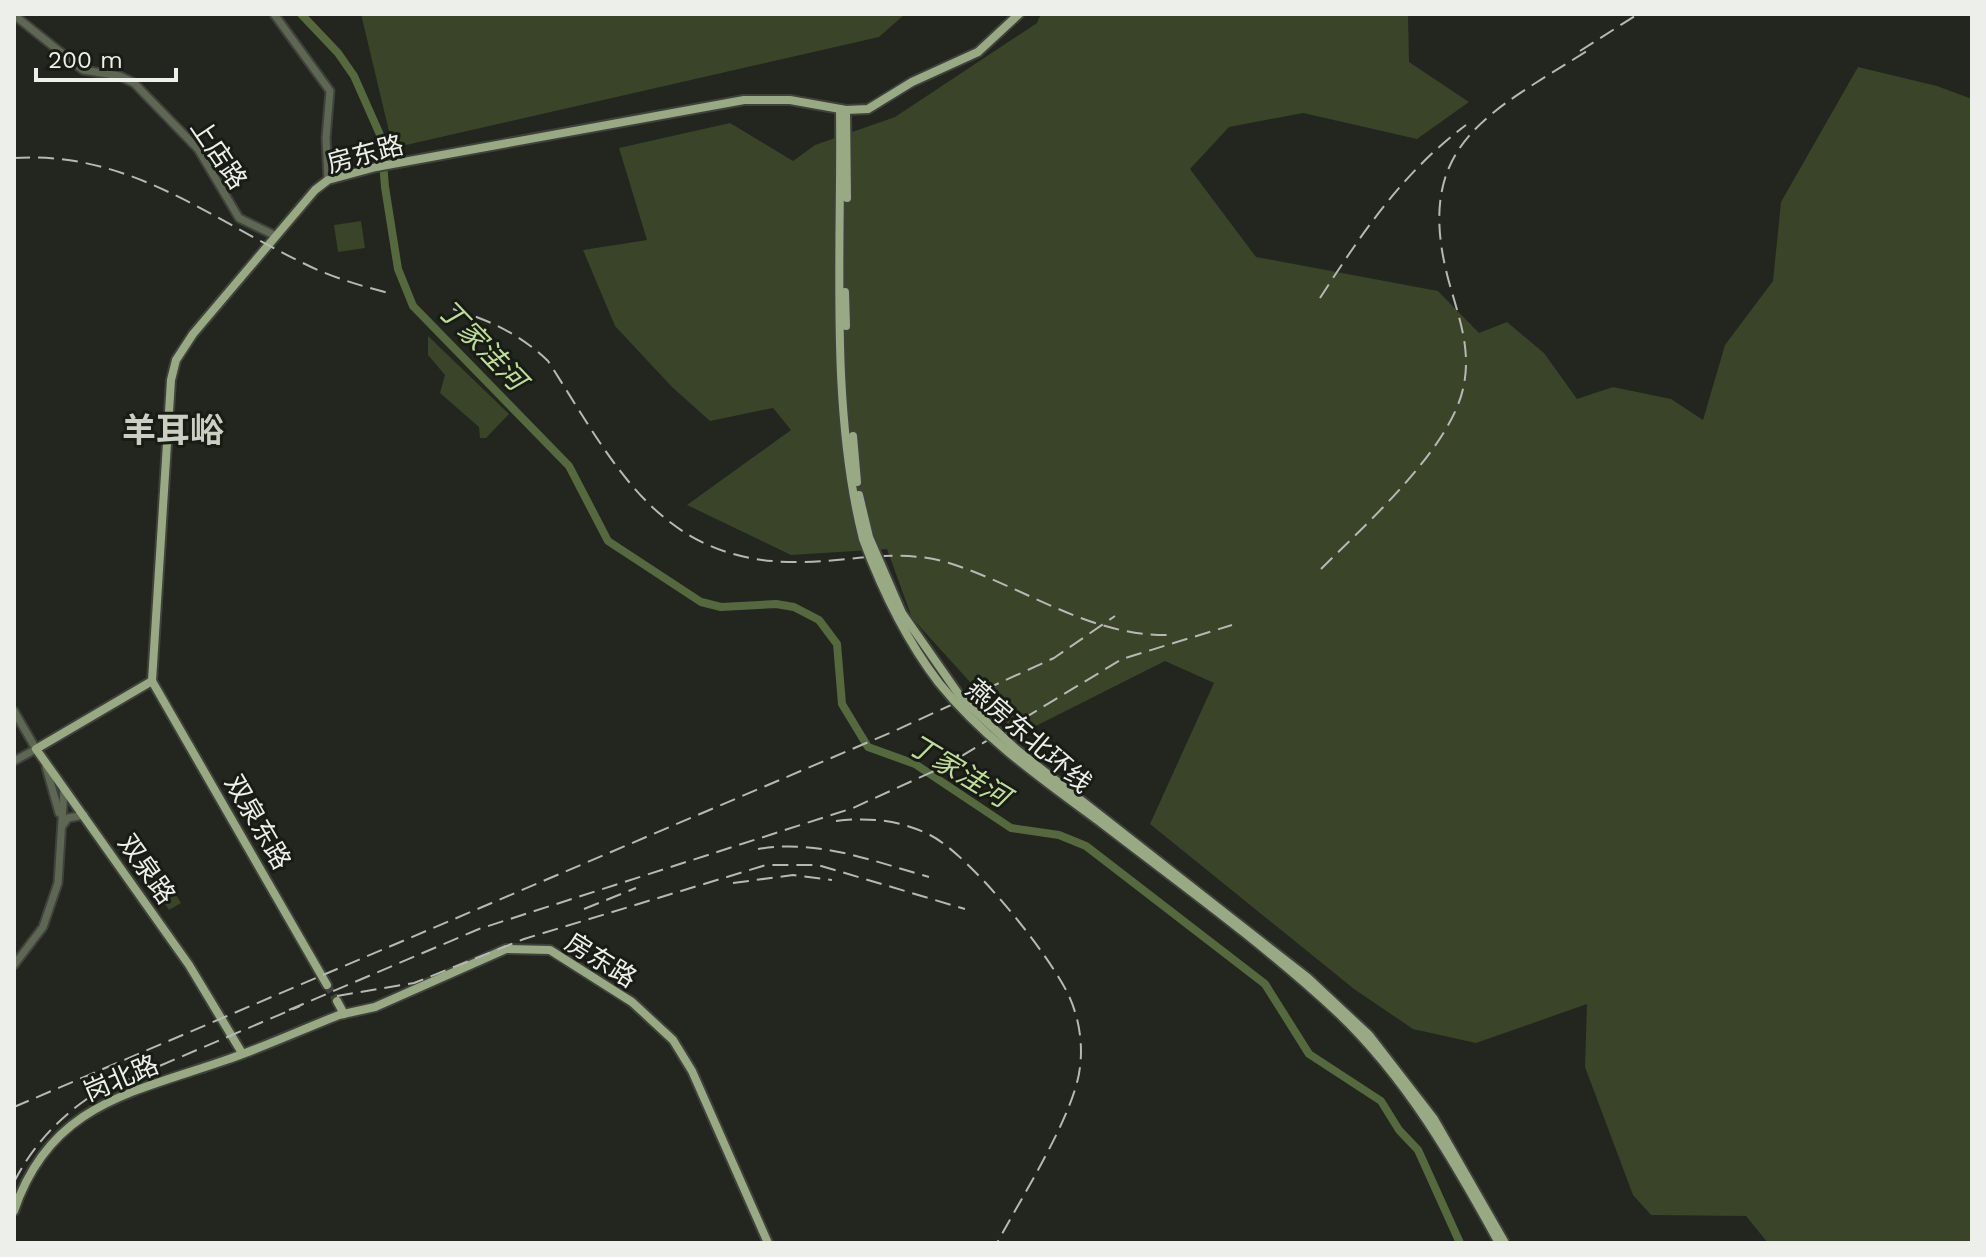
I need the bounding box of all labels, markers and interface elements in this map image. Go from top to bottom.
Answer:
scale bar [36,32,176,82]
text: 200 m [48,46,123,74]
street label: 上店路 [185,113,253,195]
street label: 房东路 [323,129,407,179]
water label: 丁家洼河 [431,293,536,400]
district label: 羊耳峪 [122,410,224,450]
street label: 燕房东北环线 [960,674,1098,798]
water label: 丁家洼河 [902,728,1020,817]
street label: 双泉东路 [219,769,297,875]
street label: 双泉路 [112,828,182,910]
street label: 房东路 [560,927,642,993]
street label: 岗北路 [79,1049,163,1107]

